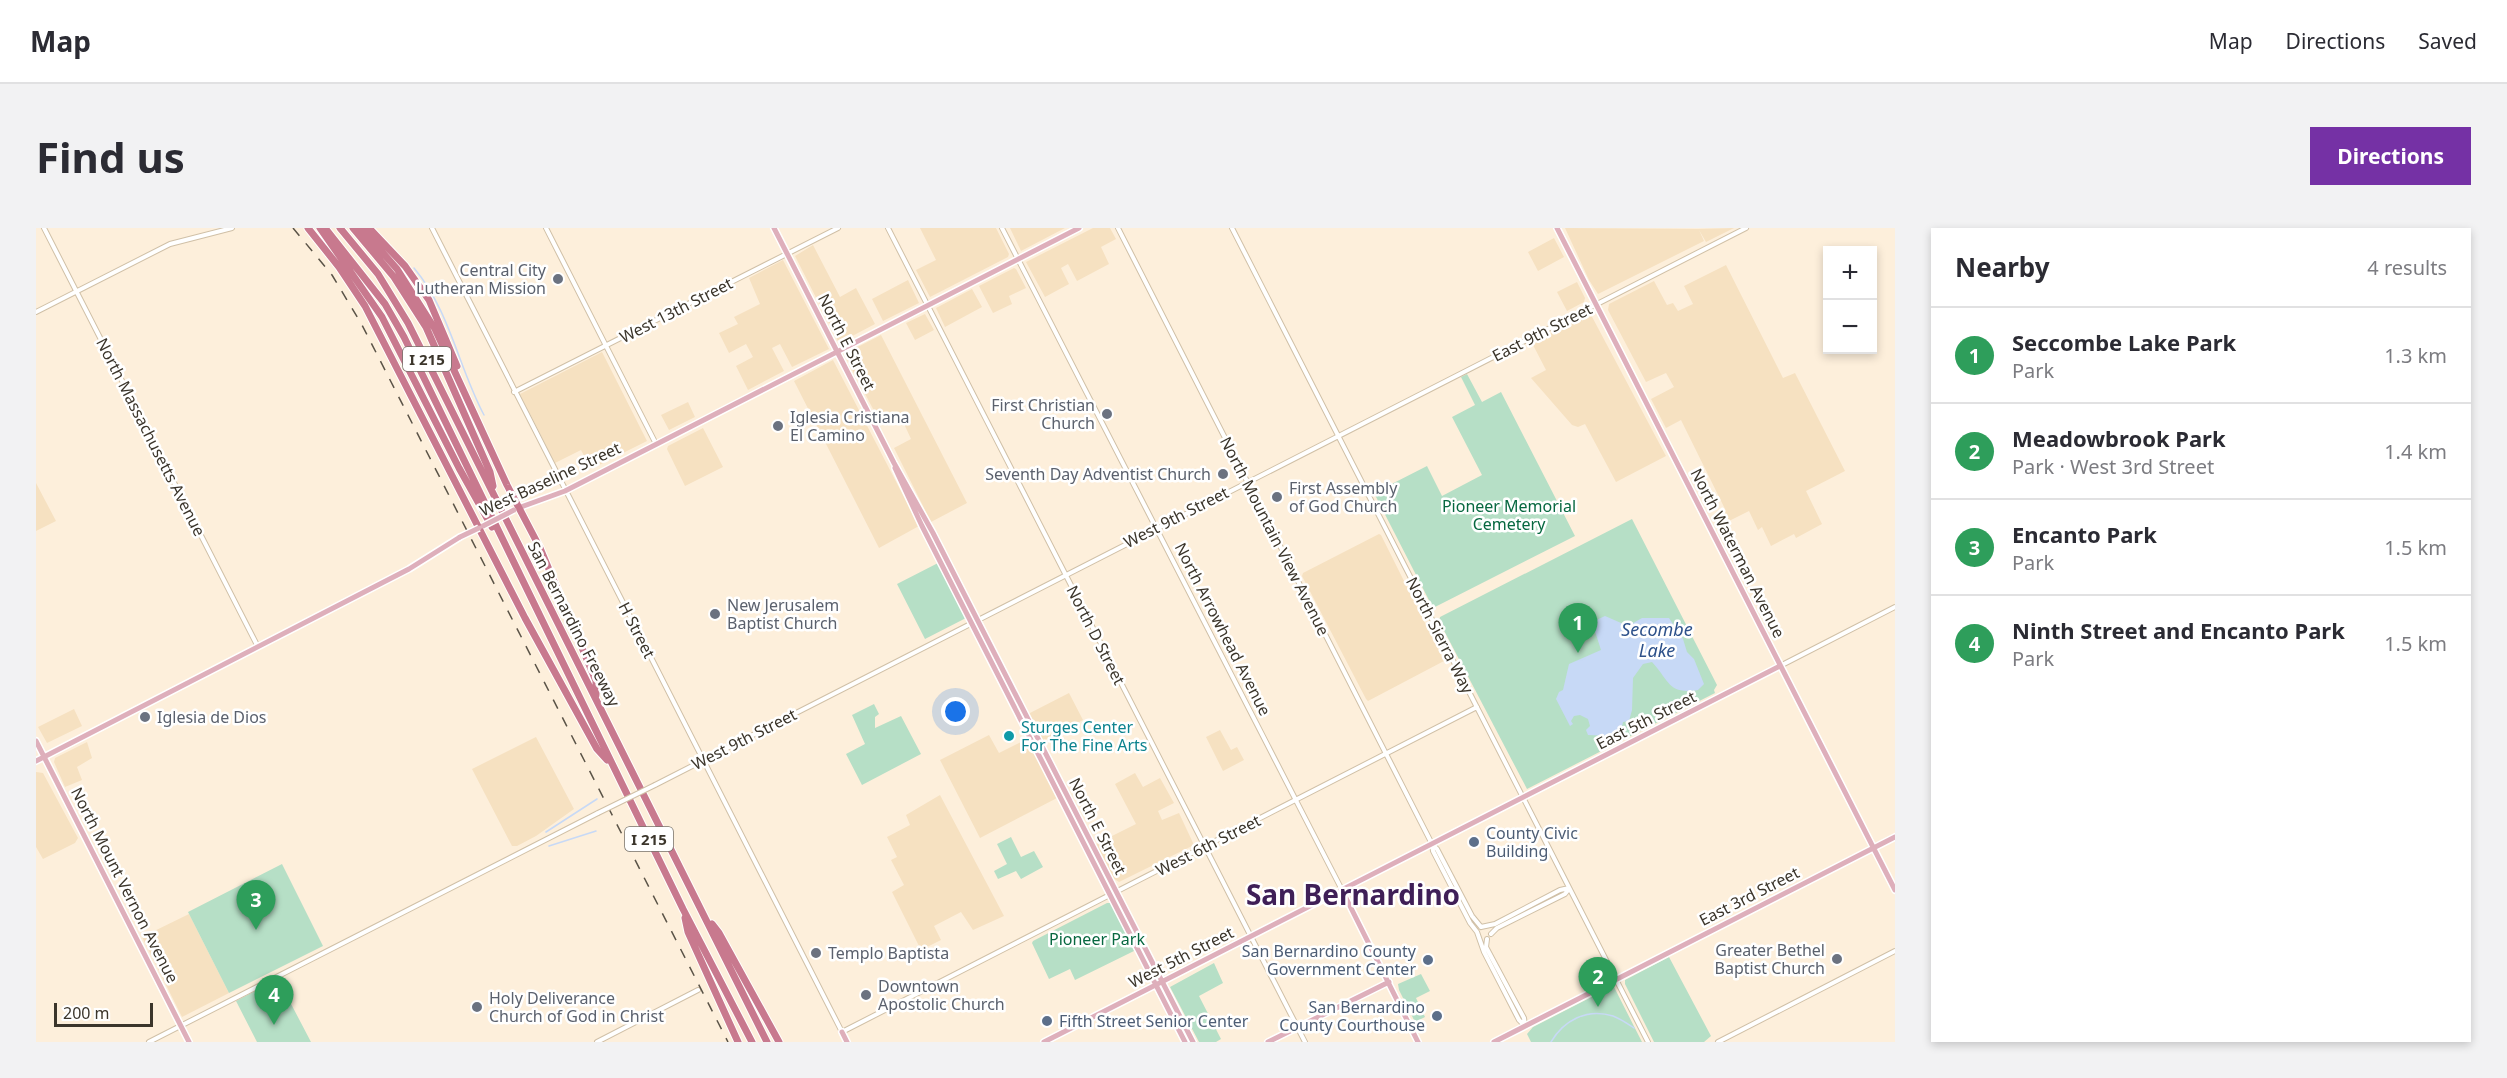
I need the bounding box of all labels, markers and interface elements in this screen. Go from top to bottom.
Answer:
text: Map [30,22,91,60]
text: Map [2209,27,2253,55]
text: Directions [2286,27,2385,55]
text: Saved [2418,27,2477,55]
button: Directions [2310,127,2471,185]
text: Find us [36,128,185,185]
map controls [1823,246,1877,354]
button: + [1823,246,1877,300]
text: Nearby [1955,249,2050,285]
text: 4 results [2367,254,2447,281]
place label: Central City Lutheran Mission [416,259,547,299]
marker: Central City Lutheran Mission [551,272,565,286]
street label: West 13th Street [616,272,736,348]
street label: North E Street [813,290,881,394]
street label: East 9th Street [1488,297,1596,367]
button: − [1823,300,1877,354]
text: Seccombe Lake Park [2012,327,2236,357]
street label: North Massachusetts Avenue [91,334,211,540]
text: 1 [1969,342,1980,369]
text: 1.3 km [2384,342,2447,369]
road number: I 215 [403,347,451,371]
text: Park [2012,357,2054,384]
place label: First Christian Church [991,394,1095,434]
place label: Iglesia Cristiana El Camino [790,406,910,446]
marker: First Christian Church [1100,407,1114,421]
marker: Iglesia Cristiana El Camino [771,419,785,433]
text: Meadowbrook Park [2012,423,2226,453]
street label: North Mountain View Avenue [1215,433,1335,639]
street label: West Baseline Street [476,437,624,521]
text: 2 [1969,438,1980,465]
text: 1.4 km [2384,438,2447,465]
text: Park · West 3rd Street [2012,453,2214,480]
place label: Seventh Day Adventist Church [985,463,1211,485]
street label: North Waterman Avenue [1686,465,1790,641]
marker: Seventh Day Adventist Church [1216,467,1230,481]
place label: First Assembly of God Church [1289,477,1398,517]
street label: West 9th Street [1120,481,1232,553]
marker: First Assembly of God Church [1270,490,1284,504]
park label: Pioneer Memorial Cemetery [1442,495,1576,535]
text: Encanto Park [2012,519,2157,549]
text: 3 [1969,534,1980,561]
text: 1.5 km [2384,534,2447,561]
street label: San Bernardino Freeway [523,538,626,711]
street label: North Arrowhead Avenue [1170,539,1276,719]
text: Park [2012,549,2054,576]
street label: North Sierra Way [1401,573,1479,698]
street label: North D Street [1062,582,1131,689]
place label: New Jerusalem Baptist Church [727,594,839,634]
street label: H Street [613,598,661,662]
pin: 1 [1558,604,1598,653]
marker: New Jerusalem Baptist Church [708,607,722,621]
text: Ninth Street and Encanto Park [2012,615,2345,645]
water label: Secombe Lake [1621,617,1693,662]
text: 4 [1969,630,1980,657]
text: 1.5 km [2384,630,2447,657]
text: Park [2012,645,2054,672]
street label: East 5th Street [1592,685,1700,755]
your location [941,697,970,726]
street label: West 9th Street [688,703,800,775]
place label: Iglesia de Dios [157,706,267,728]
marker: Iglesia de Dios [138,710,152,724]
place label: Sturges Center For The Fine Arts [1021,716,1148,756]
marker: Sturges Center For The Fine Arts [1002,729,1016,743]
street label: North E Street [1064,774,1132,878]
street label: North Mount Vernon Avenue [66,783,184,987]
street label: West 6th Street [1152,809,1264,881]
place label: County Civic Building [1486,822,1578,862]
road number: I 215 [625,827,673,851]
marker: County Civic Building [1467,835,1481,849]
street label: East 3rd Street [1695,861,1803,931]
district label: San Bernardino [1246,875,1460,913]
pin: 3 [236,880,276,930]
street label: West 5th Street [1125,921,1237,993]
park label: Pioneer Park [1049,928,1145,950]
place label: Greater Bethel Baptist Church [1715,939,1825,979]
place label: San Bernardino County Government Center [1242,940,1417,980]
place label: Templo Baptista [828,942,949,964]
marker: Templo Baptista [809,946,823,960]
marker: Greater Bethel Baptist Church [1830,952,1844,966]
marker: San Bernardino County Government Center [1421,953,1435,967]
pin: 2 [1578,958,1618,1007]
place label: Downtown Apostolic Church [878,975,1005,1015]
pin: 4 [254,976,294,1025]
place label: Holy Deliverance Church of God in Christ [489,987,664,1027]
marker: Downtown Apostolic Church [859,988,873,1002]
place label: San Bernardino County Courthouse [1279,996,1425,1036]
scale bar [54,1000,153,1028]
marker: Holy Deliverance Church of God in Christ [470,1000,484,1014]
text: 200 m [63,1002,110,1024]
marker: San Bernardino County Courthouse [1430,1009,1444,1023]
place label: Fifth Street Senior Center [1059,1010,1249,1032]
marker: Fifth Street Senior Center [1040,1014,1054,1028]

